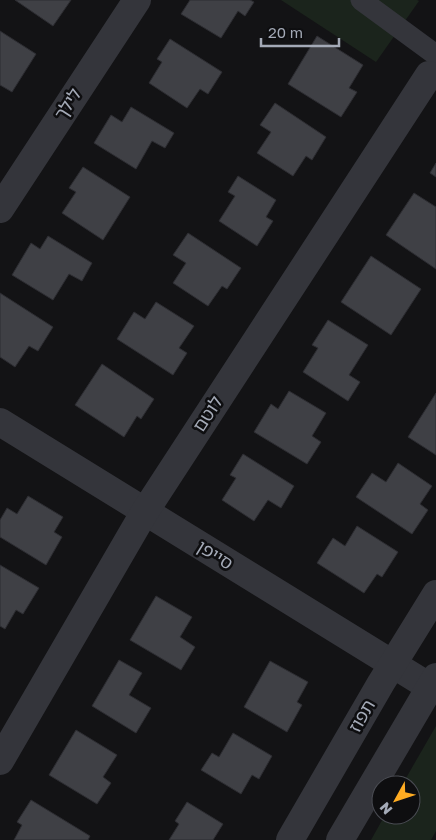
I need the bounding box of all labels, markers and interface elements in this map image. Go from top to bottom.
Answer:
scale bar [261,15,338,47]
text: 20 m [268,23,303,41]
street label: לילך [49,83,85,123]
street label: לוטם [188,391,227,435]
street label: סייפן [193,535,238,574]
street label: תפוז [343,695,379,736]
north arrow [371,775,421,825]
text: N [376,799,396,818]

